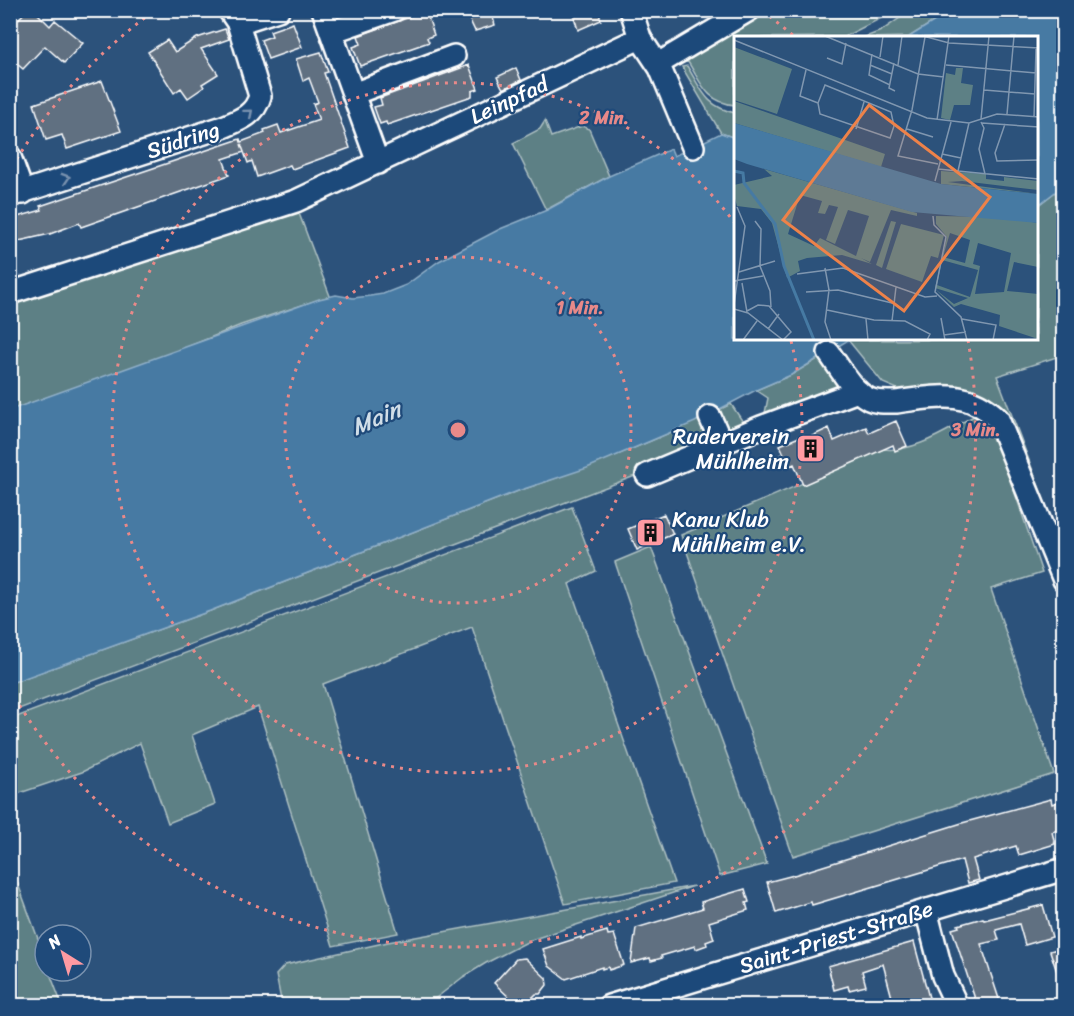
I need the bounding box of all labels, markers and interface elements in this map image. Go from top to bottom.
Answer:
inset map [734,36,1038,340]
street label: Leinpfad [463,64,556,135]
text: 2 Min. [578,102,629,134]
one-way arrow [242,109,253,120]
street label: Südring [141,110,225,170]
one-way arrow [60,173,71,186]
text: 1 Min. [556,292,604,324]
water label: Main [344,387,411,448]
text: 3 Min. [950,414,1001,446]
place label: Ruderverein Mühlheim [673,417,789,481]
centre of rings [448,420,468,440]
building icon: Ruderverein Mühlheim [794,433,826,465]
place label: Kanu Klub Mühlheim e.V. [672,500,806,564]
building icon: Kanu Klub Mühlheim e.V. [635,516,667,548]
street label: Saint-Priest-Straße [734,889,938,985]
north arrow [33,923,93,983]
text: N [40,926,68,957]

